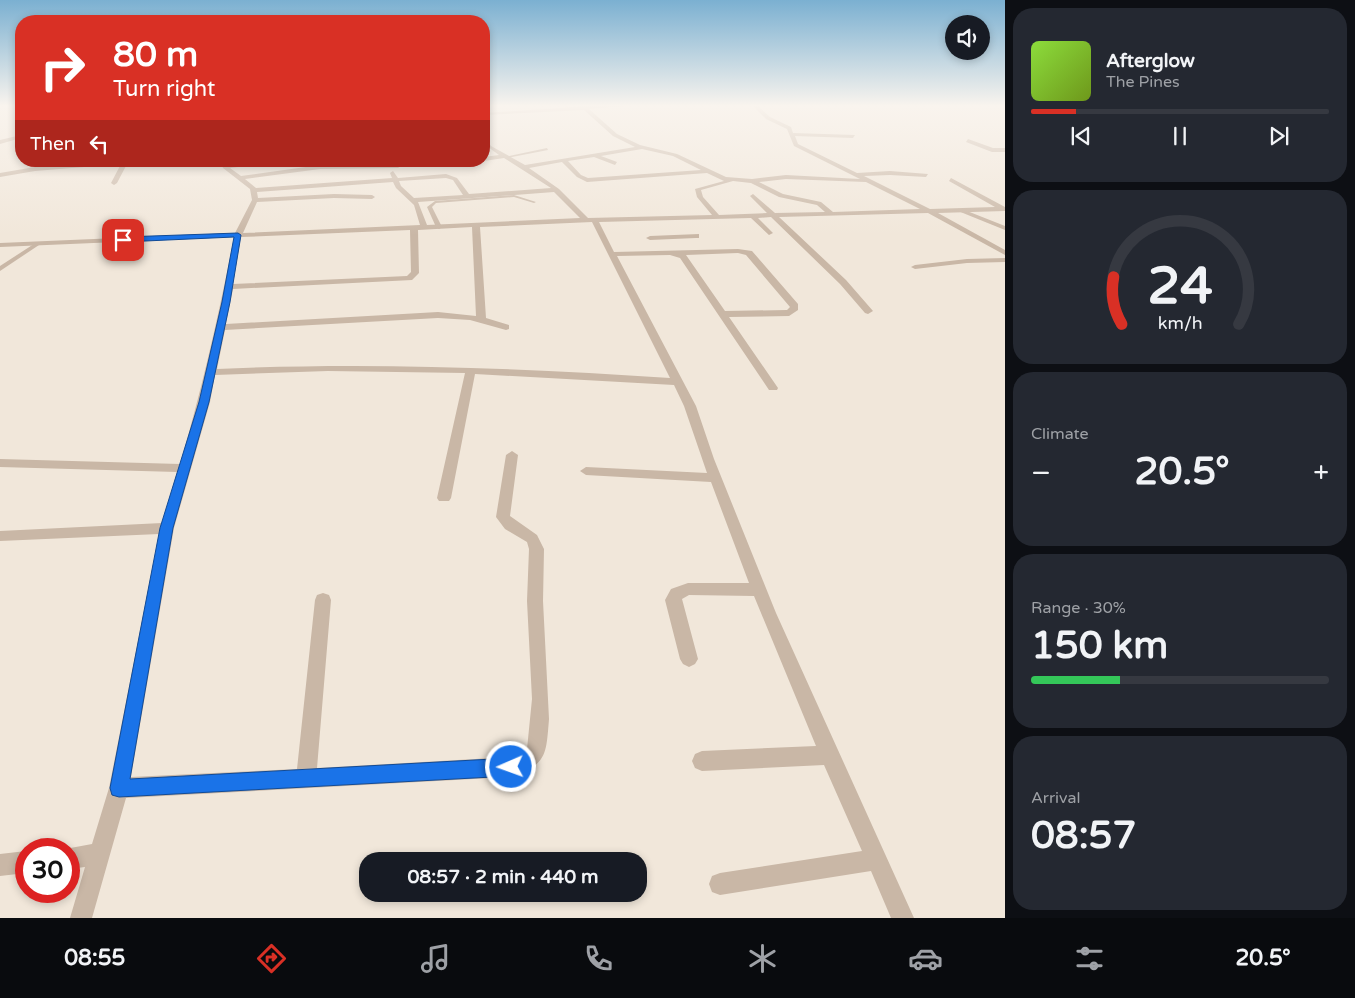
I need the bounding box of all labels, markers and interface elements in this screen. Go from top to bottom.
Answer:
map controls [945,15,990,60]
button: sound [945,15,990,60]
text: 80 m [113,34,198,76]
icon: right [30,35,95,100]
text: Afterglow [1106,50,1195,72]
text: The Pines [1106,72,1180,92]
text: Turn right [113,76,215,102]
icon: previous [1067,122,1095,150]
icon: pause [1166,122,1194,150]
icon: next [1265,122,1293,150]
icon: left [85,130,113,158]
text: Then [30,133,75,155]
pin [102,219,144,261]
icon: arrive [109,226,137,254]
text: 24 [1147,255,1213,318]
text: km/h [1158,313,1202,334]
text: Climate [1031,424,1089,444]
text: 20.5° [1135,449,1230,495]
text: − [1031,456,1051,490]
text: + [1313,456,1329,490]
text: Range · 30% [1031,598,1126,618]
text: 150 km [1031,623,1168,669]
position arrow [484,740,536,792]
text: Arrival [1031,788,1080,808]
text: 08:57 [1031,813,1136,859]
speed limit sign: 30 [15,838,80,903]
text: 08:57 · 2 min · 440 m [407,866,599,888]
icon: directions [254,941,289,976]
icon: music [418,941,453,976]
icon: phone [581,941,616,976]
icon: climate [745,941,780,976]
icon: car [908,941,943,976]
icon: filters [1072,941,1107,976]
text: 08:55 [64,945,125,971]
text: 20.5° [1236,945,1291,971]

